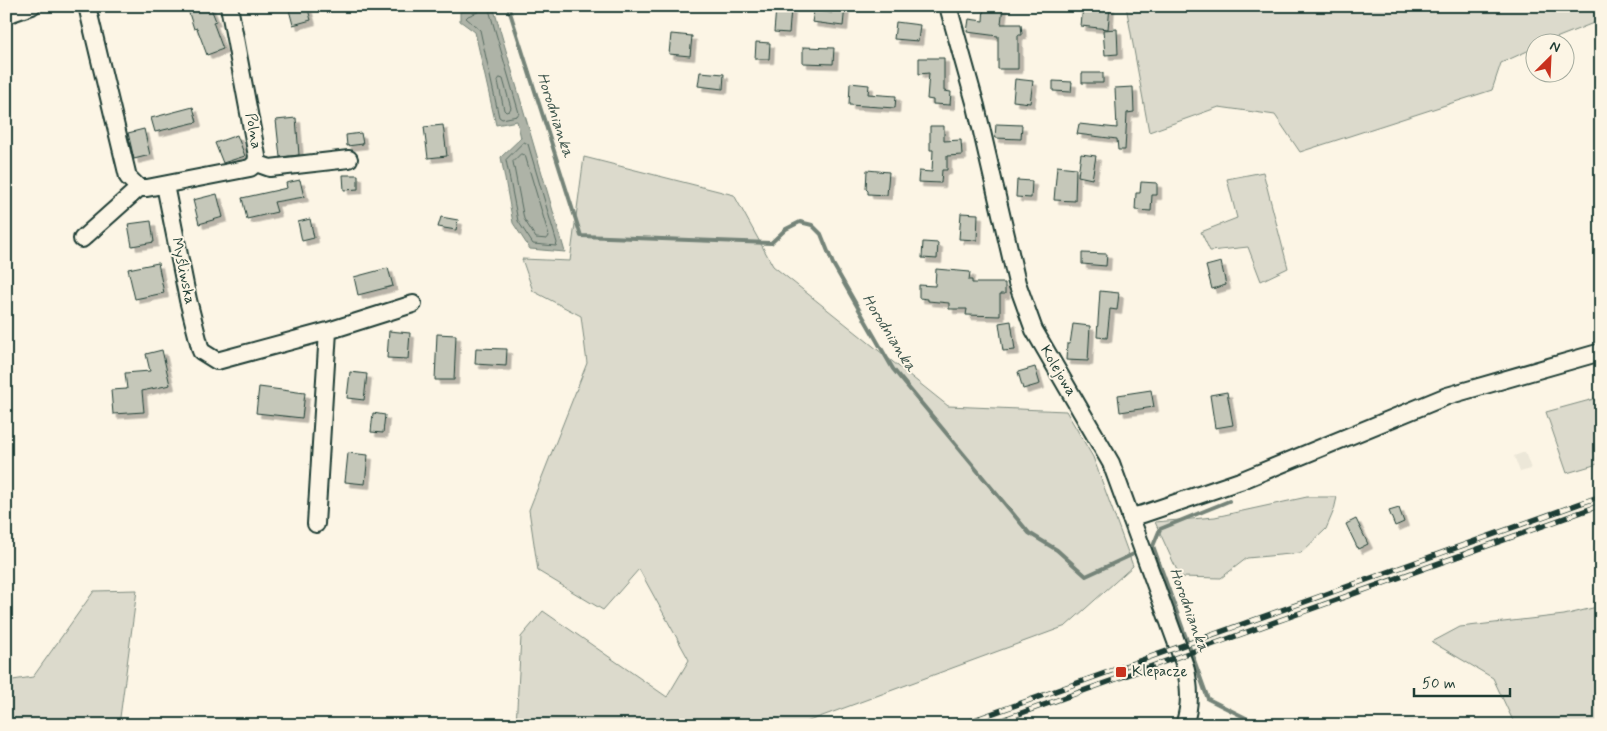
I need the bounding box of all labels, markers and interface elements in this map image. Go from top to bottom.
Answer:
north arrow [1524,32,1574,82]
text: N [1547,37,1563,57]
water label: Horodnianka [531,70,579,161]
street label: Polna [240,112,266,150]
street label: Myśliwska [166,236,200,307]
water label: Horodnianka [857,290,922,377]
street label: Kolejowa [1035,342,1081,400]
water label: Horodnianka [1164,565,1214,656]
place label: Klepacze [1132,662,1188,682]
marker: Klepacze [1114,665,1128,679]
scale bar [1414,666,1511,698]
text: 50 m [1422,674,1456,694]

